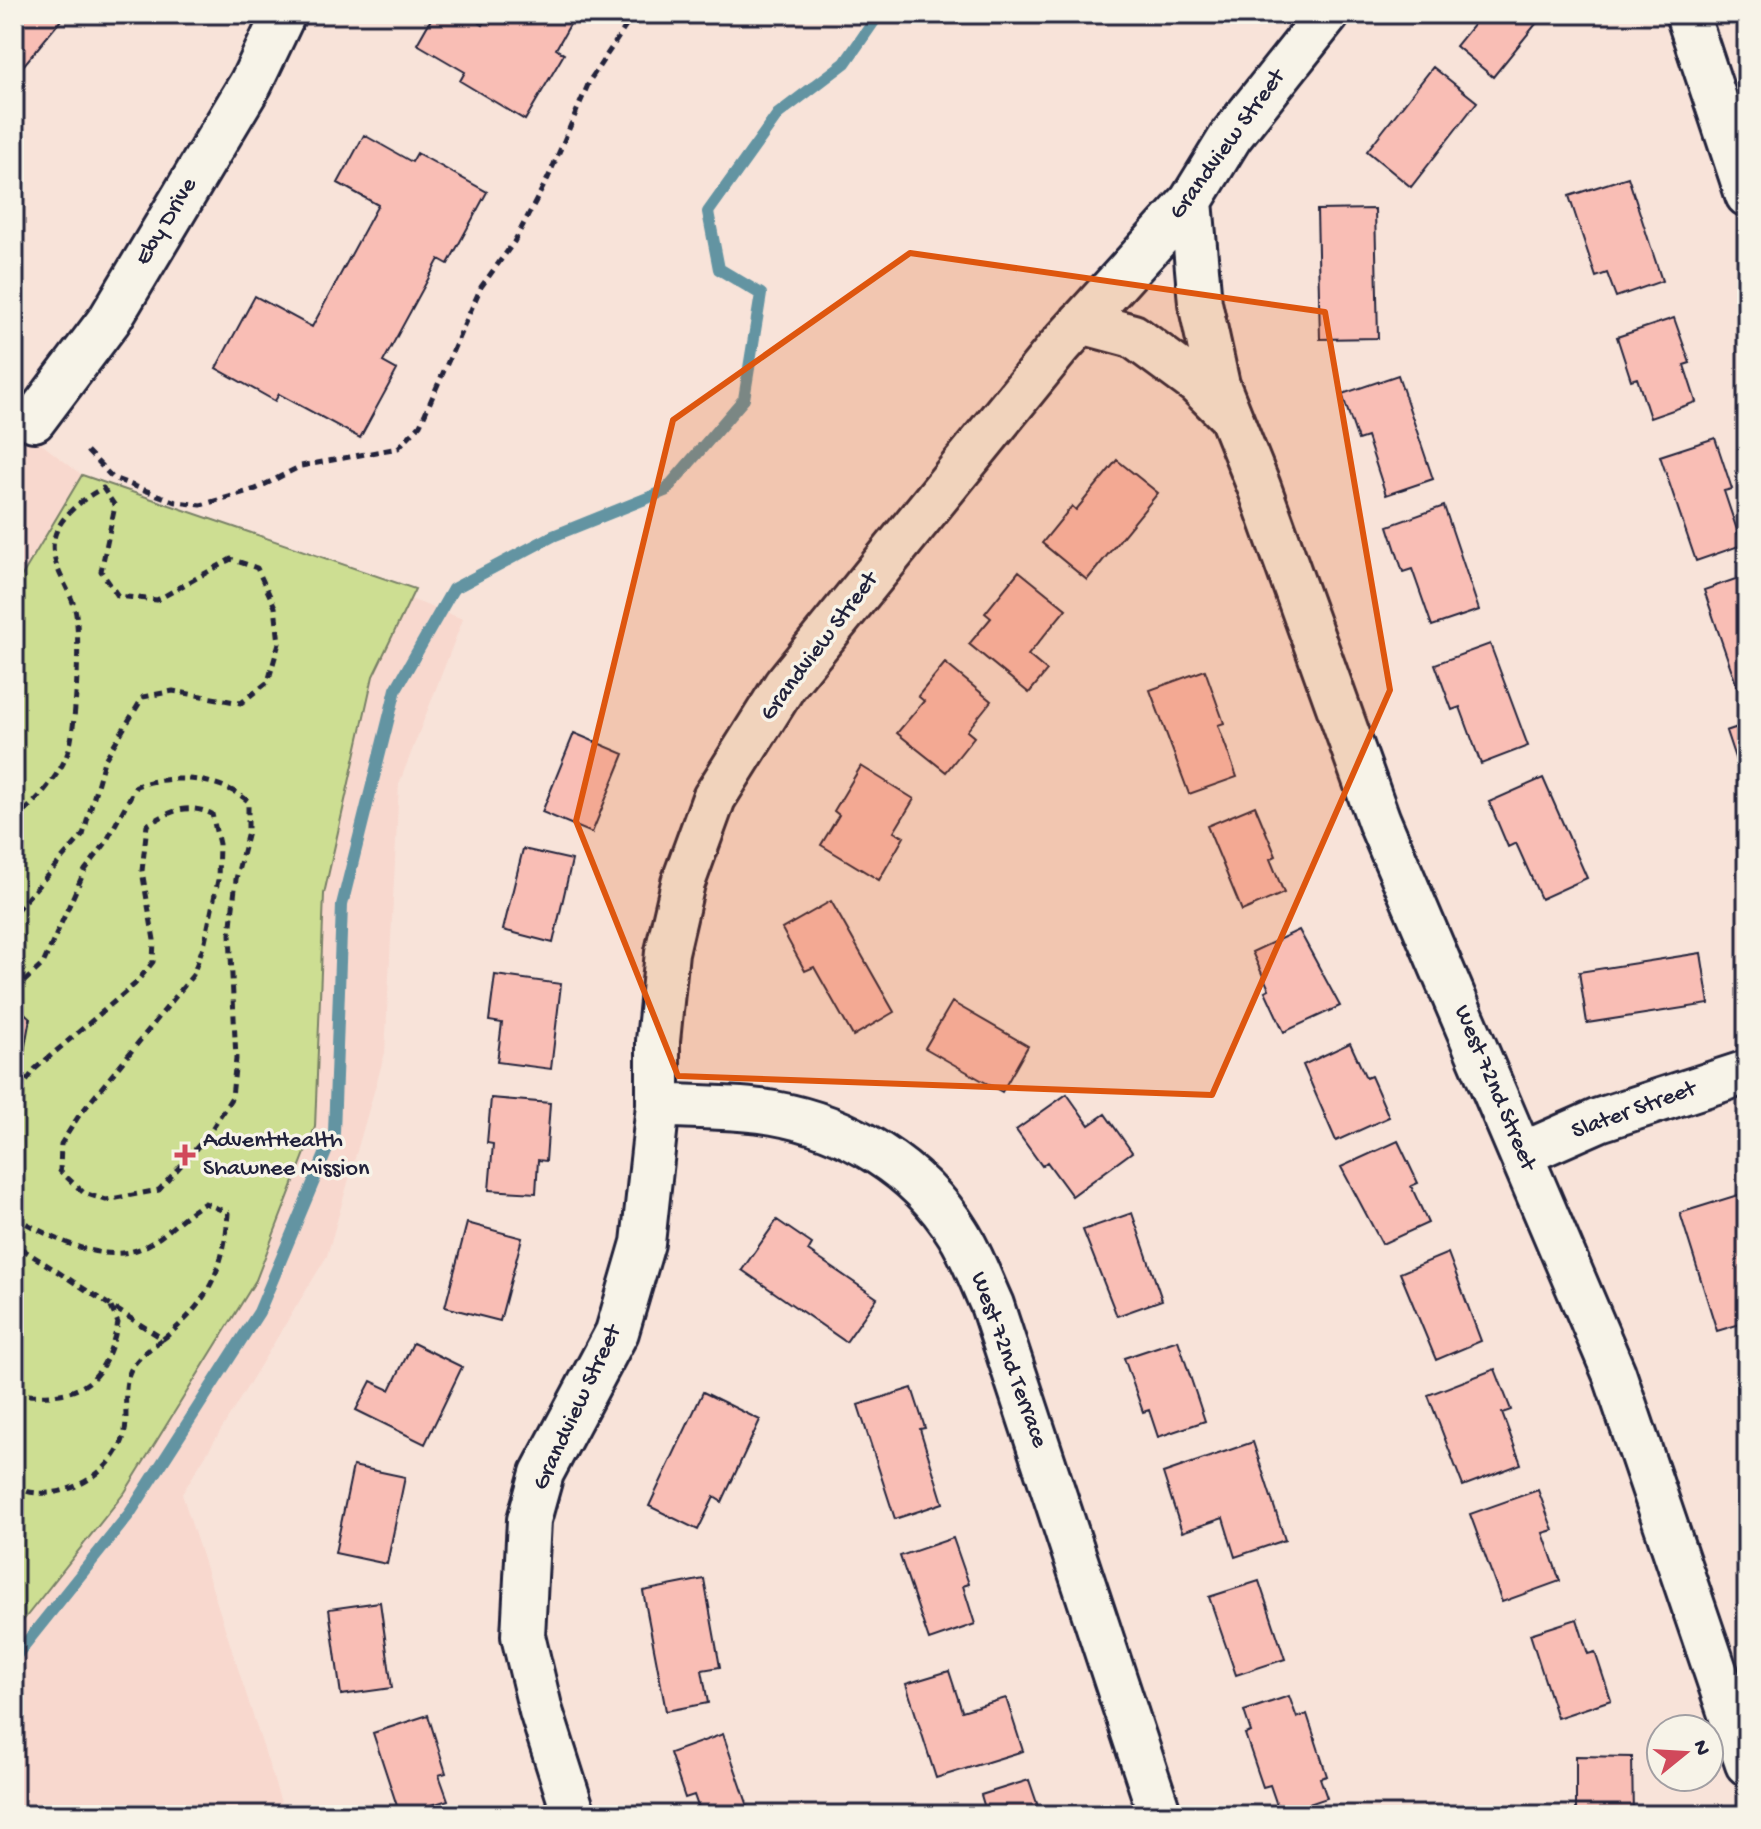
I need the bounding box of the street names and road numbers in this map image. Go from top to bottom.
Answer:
street label: Grandview Street [1164,62,1294,226]
street label: Eby Drive [129,172,205,271]
street label: Grandview Street [755,565,887,727]
street label: West 72nd Street [1446,1001,1543,1177]
street label: Slater Street [1568,1074,1702,1147]
street label: West 72nd Terrace [963,1268,1053,1452]
street label: Grandview Street [527,1319,630,1495]

